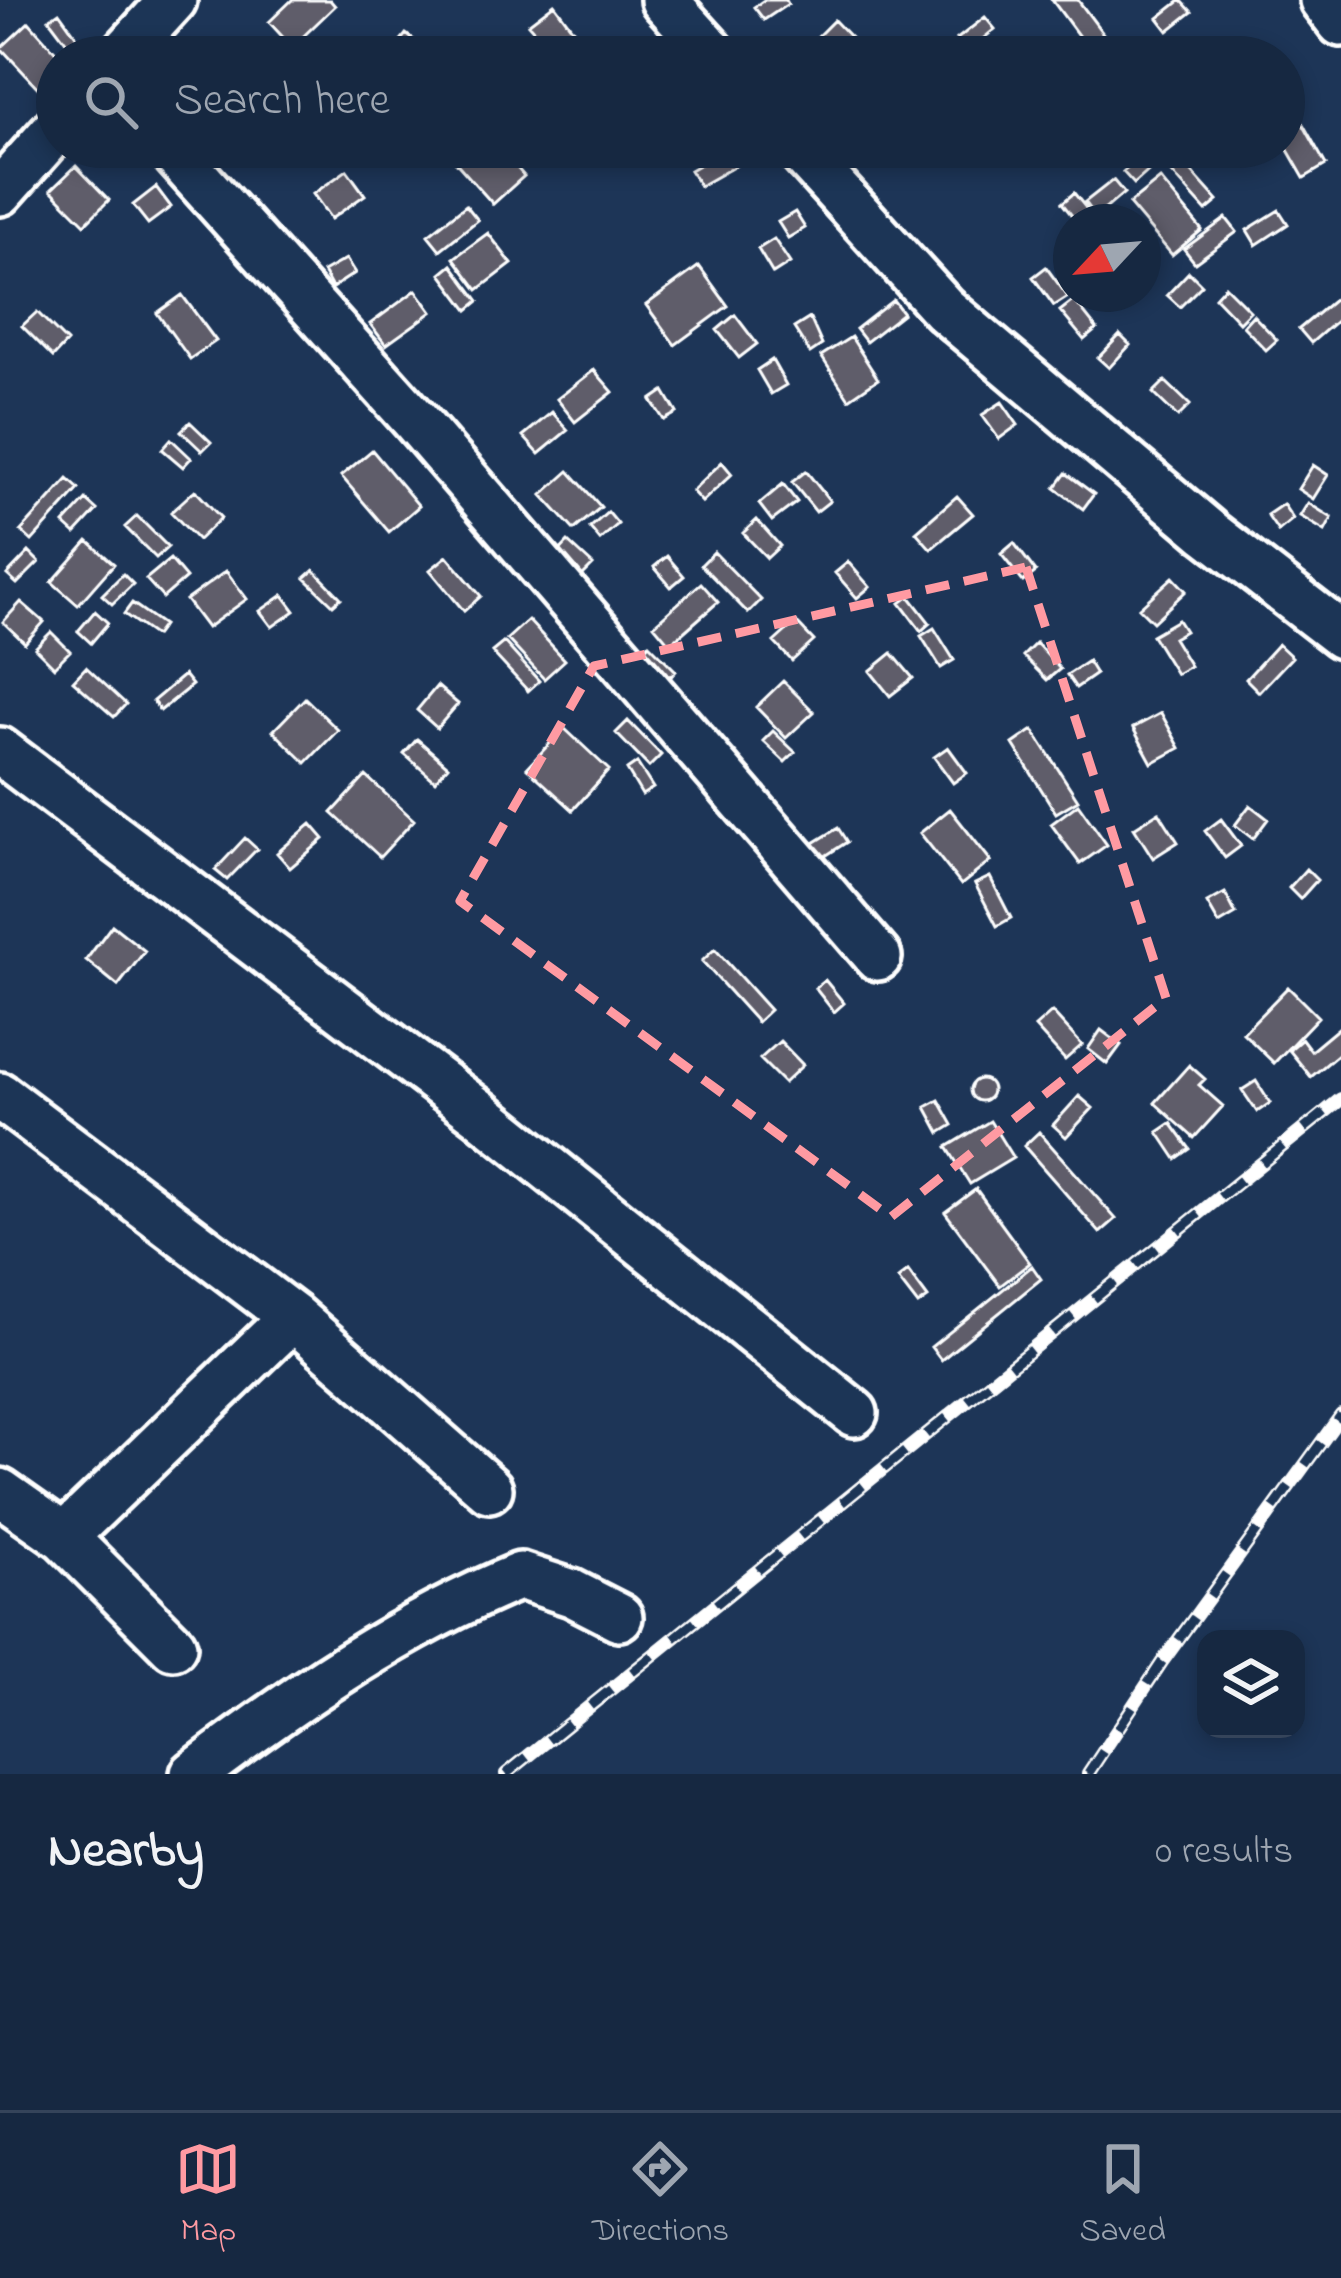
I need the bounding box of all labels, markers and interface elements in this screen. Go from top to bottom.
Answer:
search box [36,36,1305,168]
icon: search [78,69,144,135]
text: Search here [174,69,390,135]
north arrow [1053,204,1161,312]
map controls [1197,1630,1305,1738]
button: layers [1197,1630,1305,1738]
text: Nearby [48,1815,204,1890]
text: 0 results [1155,1824,1293,1881]
tab: Map [175,2136,241,2256]
tab: Directions [592,2136,729,2256]
tab: Saved [1080,2136,1166,2256]

